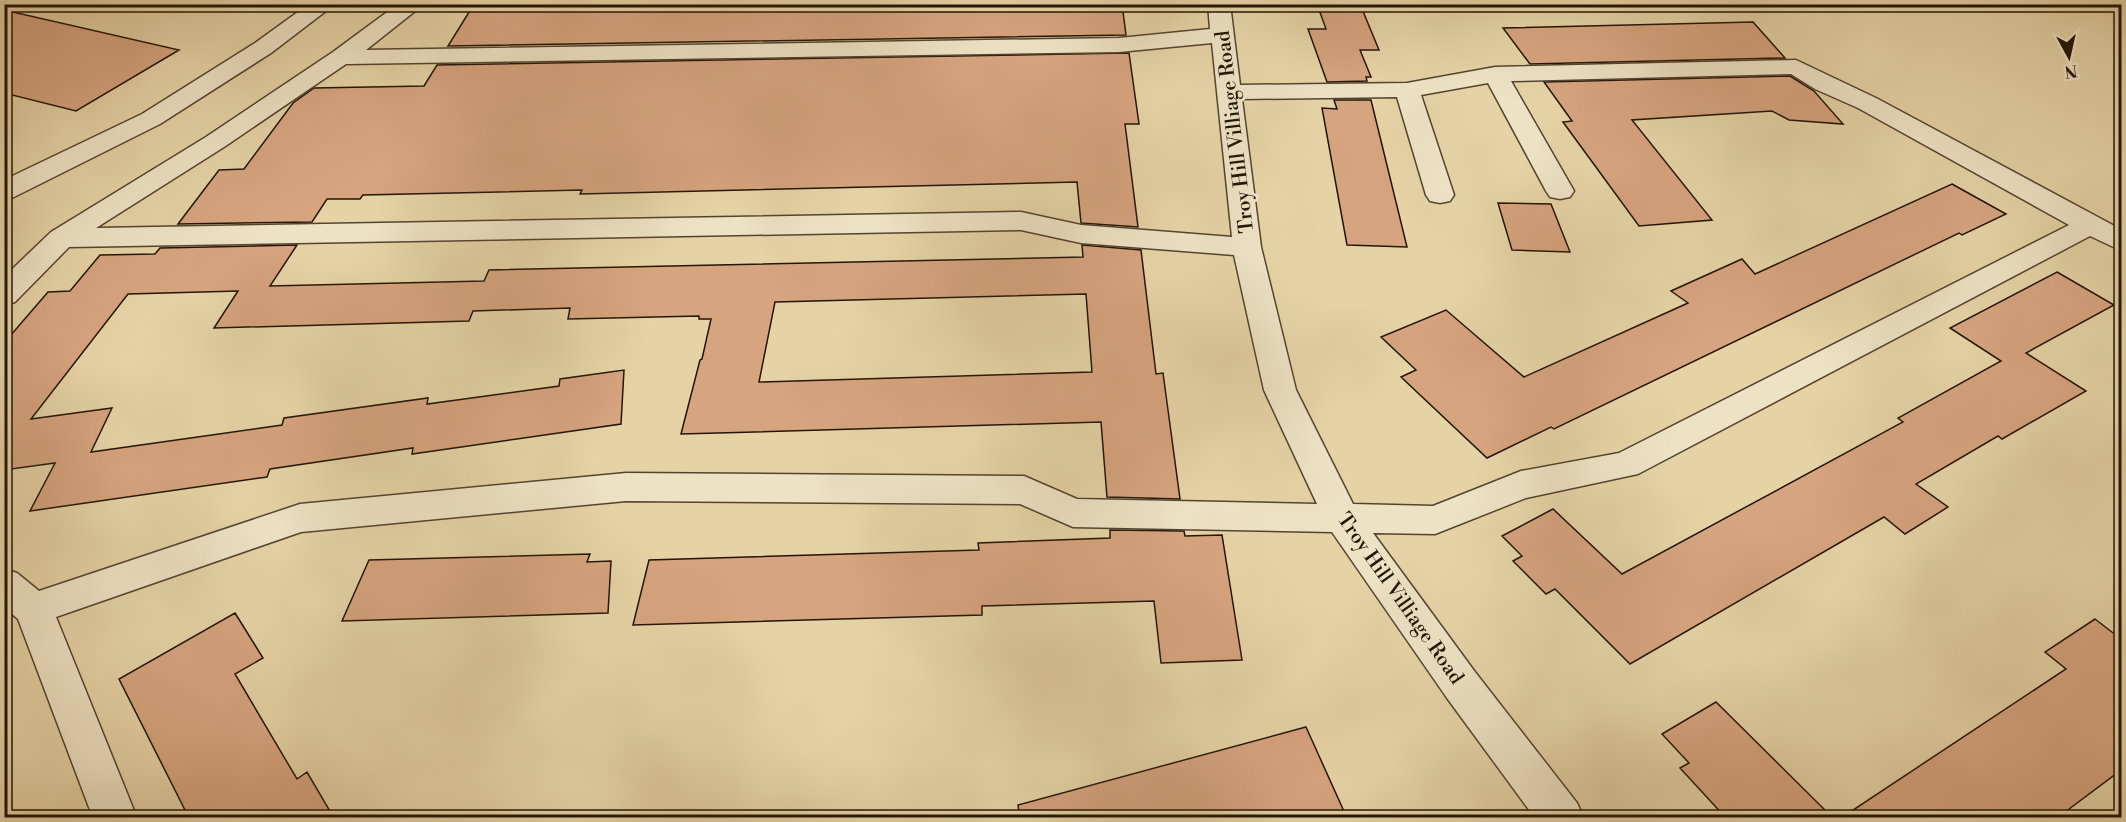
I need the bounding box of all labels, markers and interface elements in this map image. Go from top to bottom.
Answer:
north arrow [2039,27,2099,87]
street label: Troy Hill Villiage Road [1211,28,1260,235]
text: N [2063,60,2079,82]
street label: Troy Hill Villiage Road [1331,508,1469,690]

